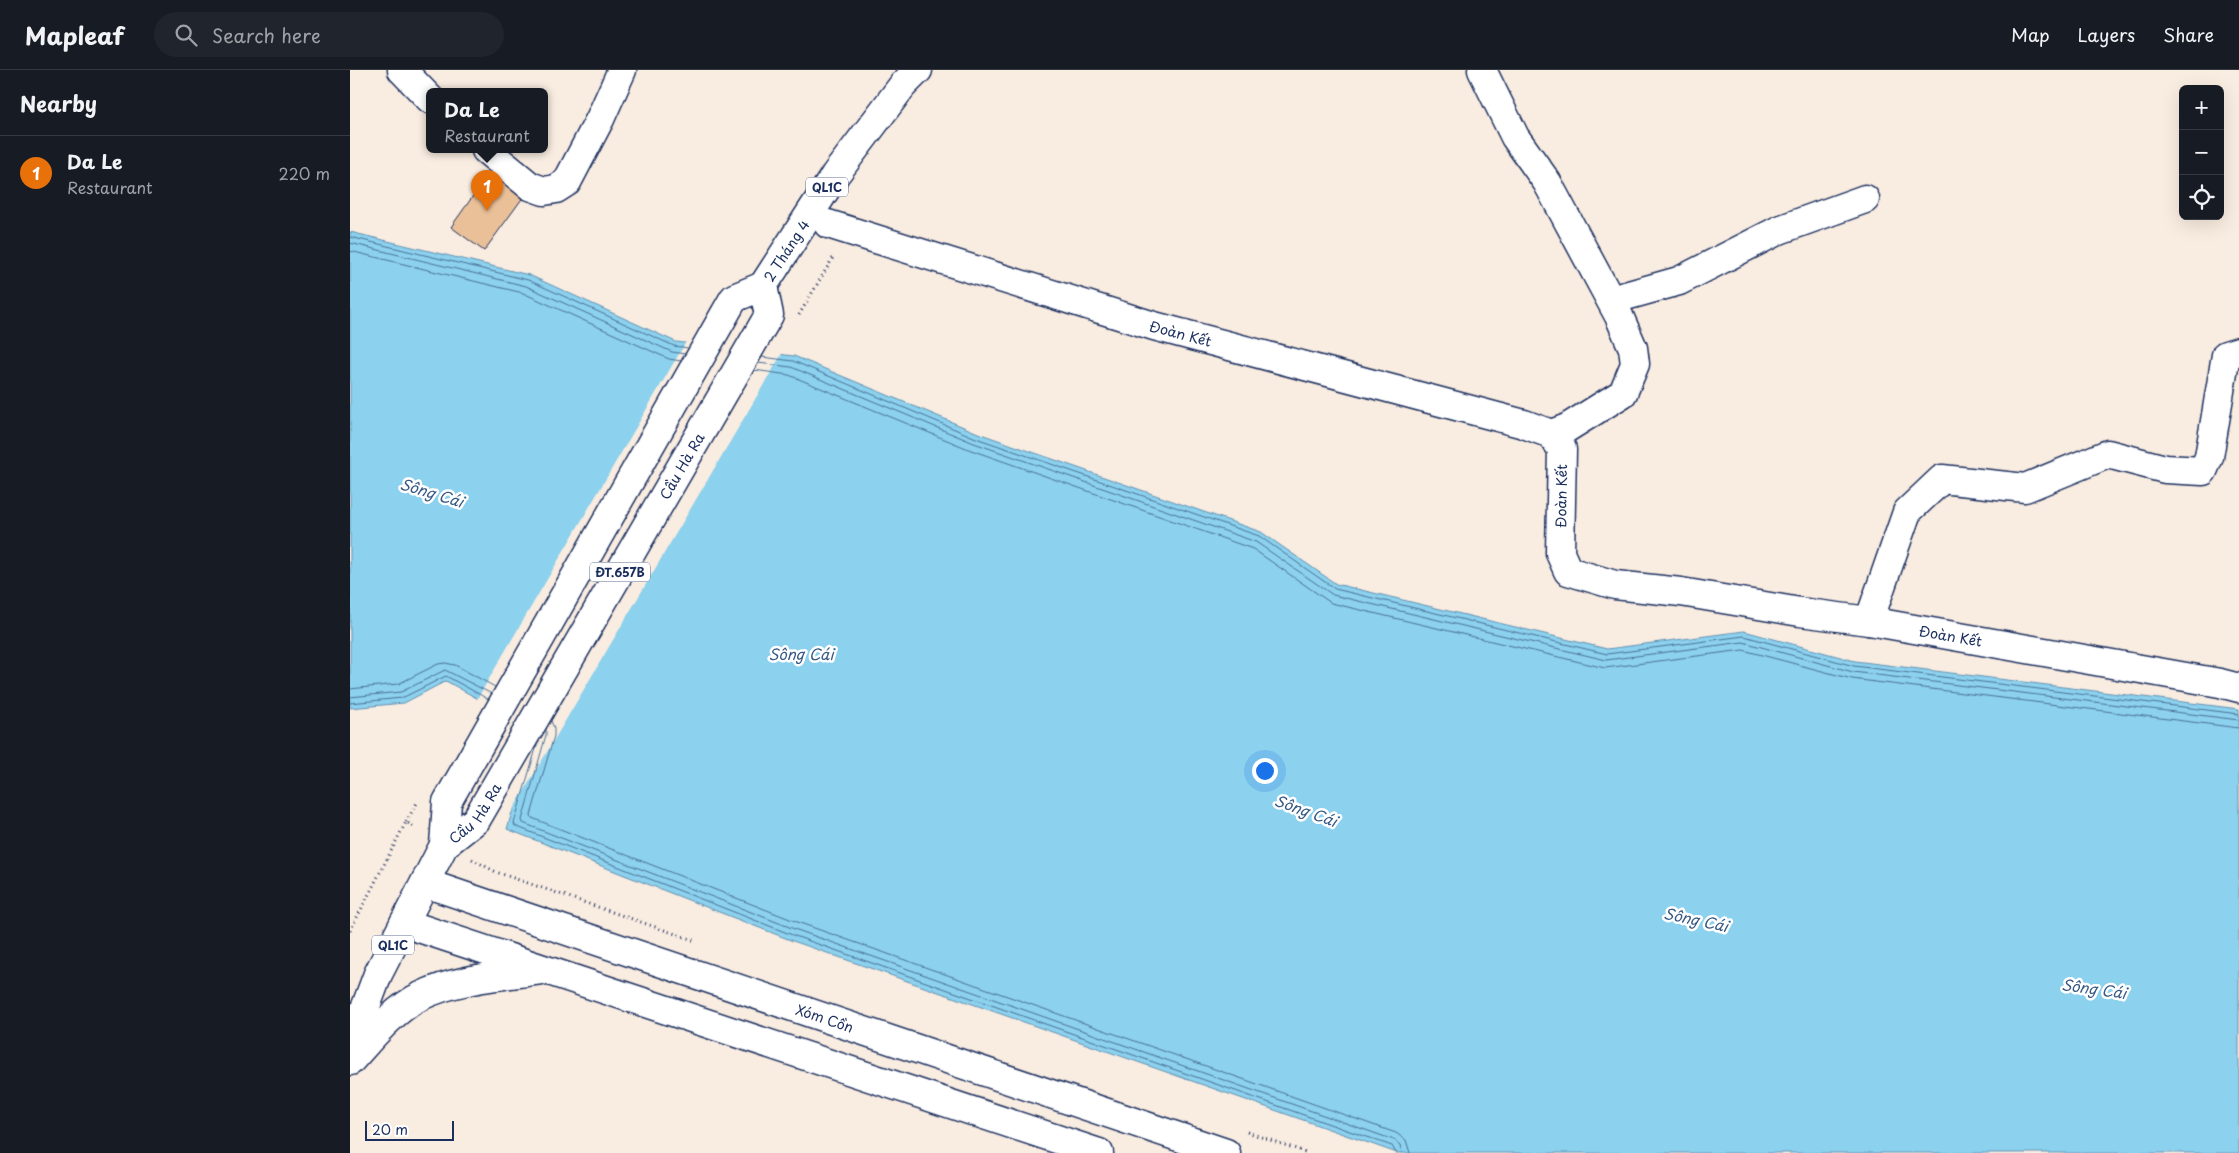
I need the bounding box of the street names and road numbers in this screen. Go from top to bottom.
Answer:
road number: QL1C [806,178,848,196]
street label: 2 Tháng 4 [758,215,814,285]
street label: Đoàn Kết [1147,315,1214,351]
street label: Cầu Hà Ra [654,428,709,503]
street label: Đoàn Kết [1550,464,1572,528]
road number: ĐT.657B [590,562,650,582]
street label: Đoàn Kết [1917,620,1984,651]
street label: Cầu Hà Ra [444,779,506,848]
road number: QL1C [372,936,414,954]
street label: Xóm Cồn [793,998,857,1037]

